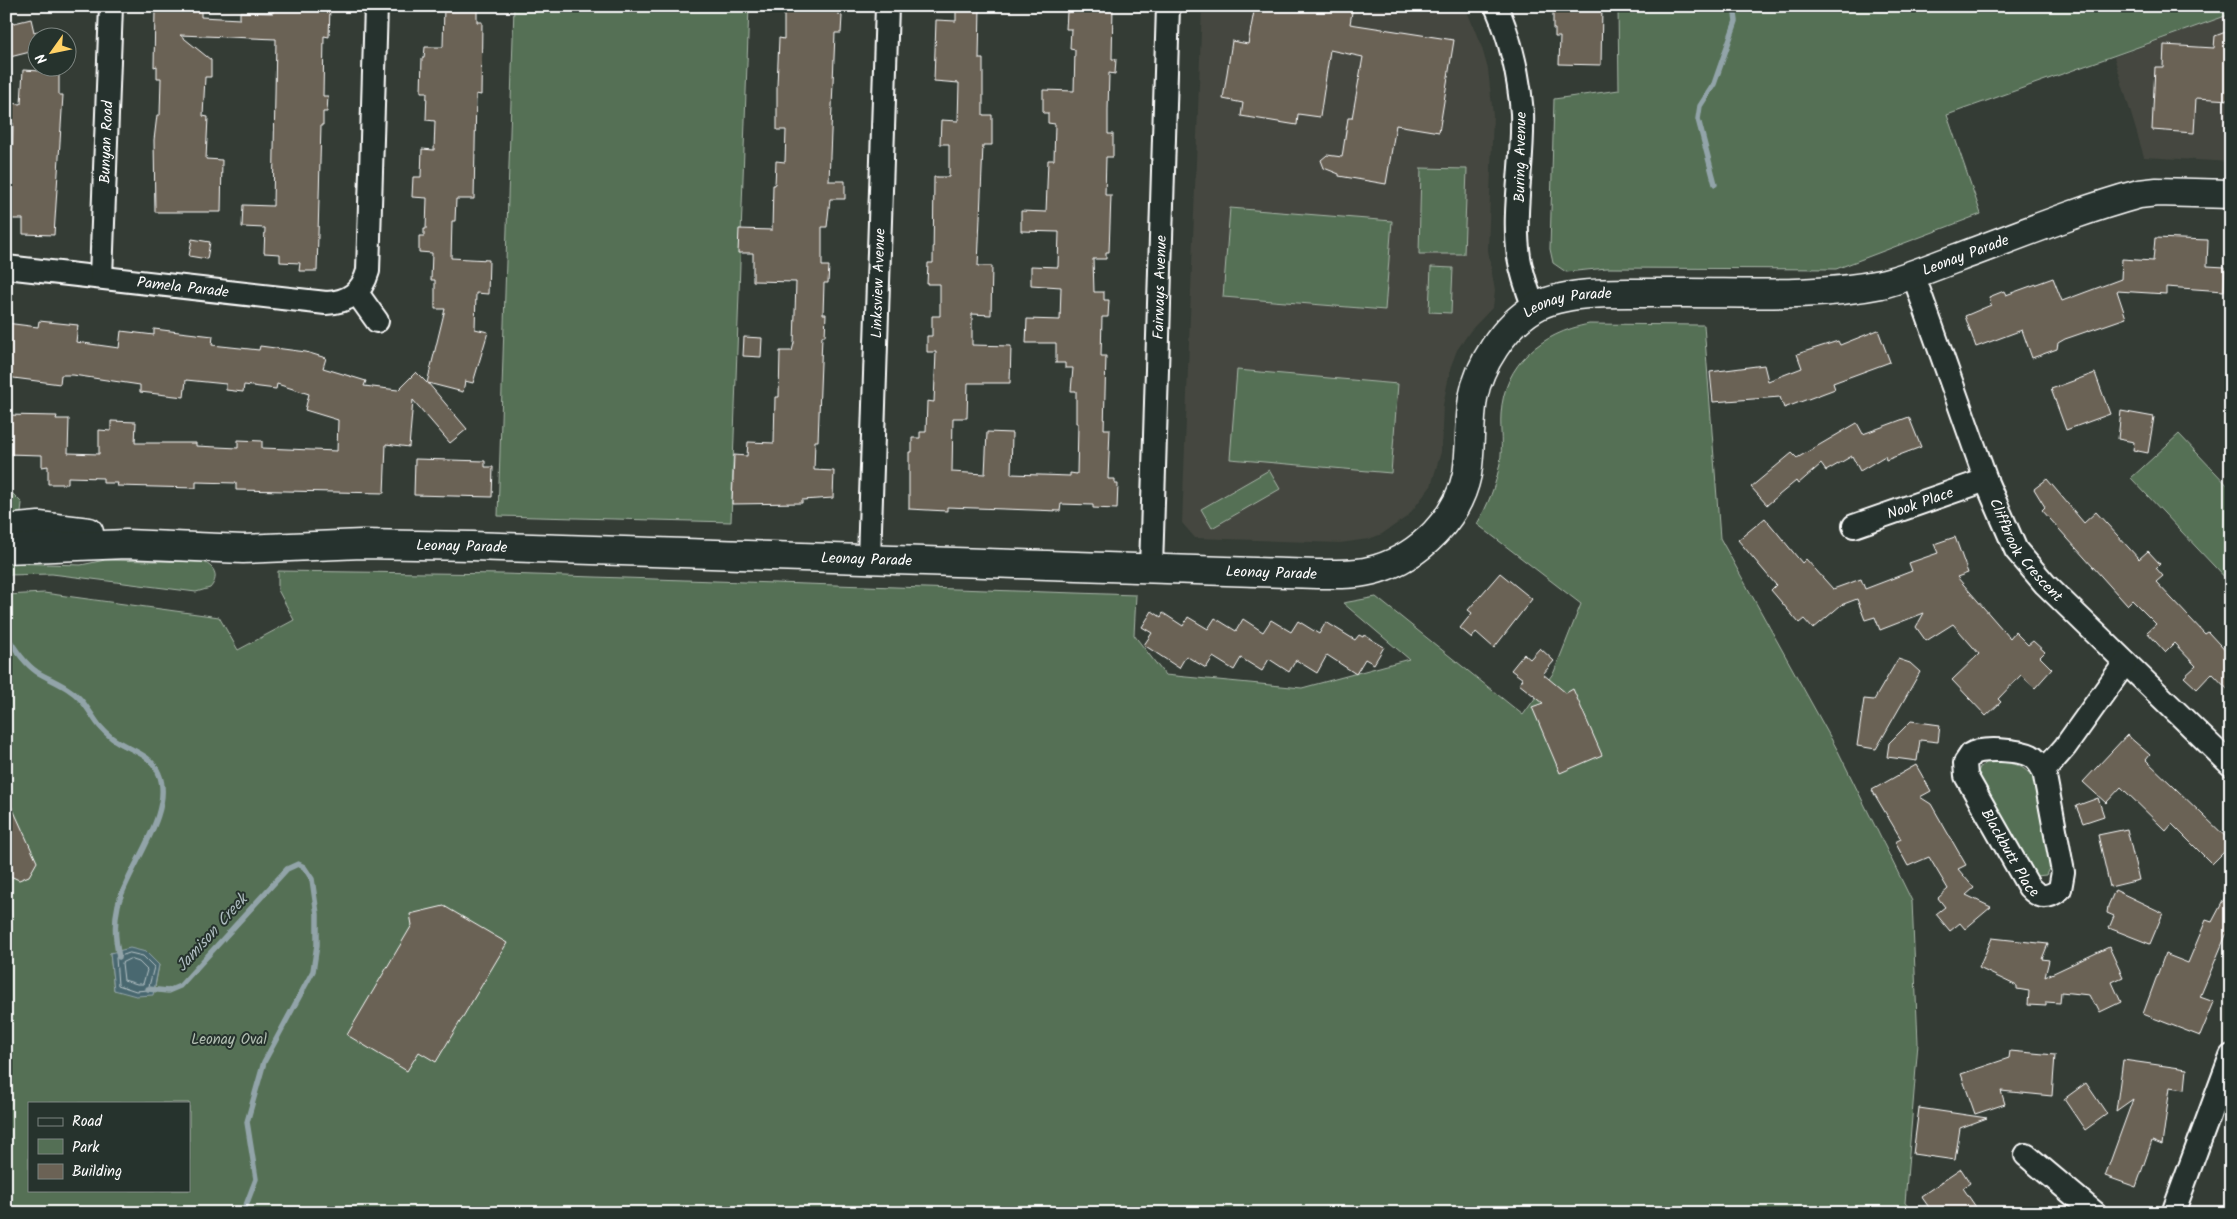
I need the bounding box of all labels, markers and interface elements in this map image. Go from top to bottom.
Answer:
north arrow [28,28,78,78]
text: N [30,49,54,68]
street label: Bunyan Road [93,100,121,184]
street label: Buring Avenue [1508,111,1534,203]
street label: Linksview Avenue [865,227,893,339]
street label: Leonay Parade [1919,228,2013,283]
street label: Fairways Avenue [1147,234,1174,340]
street label: Pamela Parade [136,271,230,305]
street label: Leonay Parade [1518,282,1612,325]
street label: Nook Place [1884,481,1957,527]
street label: Cliffbrook Crescent [1982,495,2068,608]
street label: Leonay Parade [416,534,508,560]
street label: Leonay Parade [820,547,913,574]
street label: Leonay Parade [1225,560,1317,587]
street label: Blackbutt Place [1974,805,2044,905]
water label: Jamison Creek [170,887,256,978]
park label: Leonay Oval [191,1028,267,1052]
legend [28,1102,190,1192]
text: Road [72,1110,103,1134]
text: Park [72,1136,100,1160]
text: Building [72,1160,122,1184]

